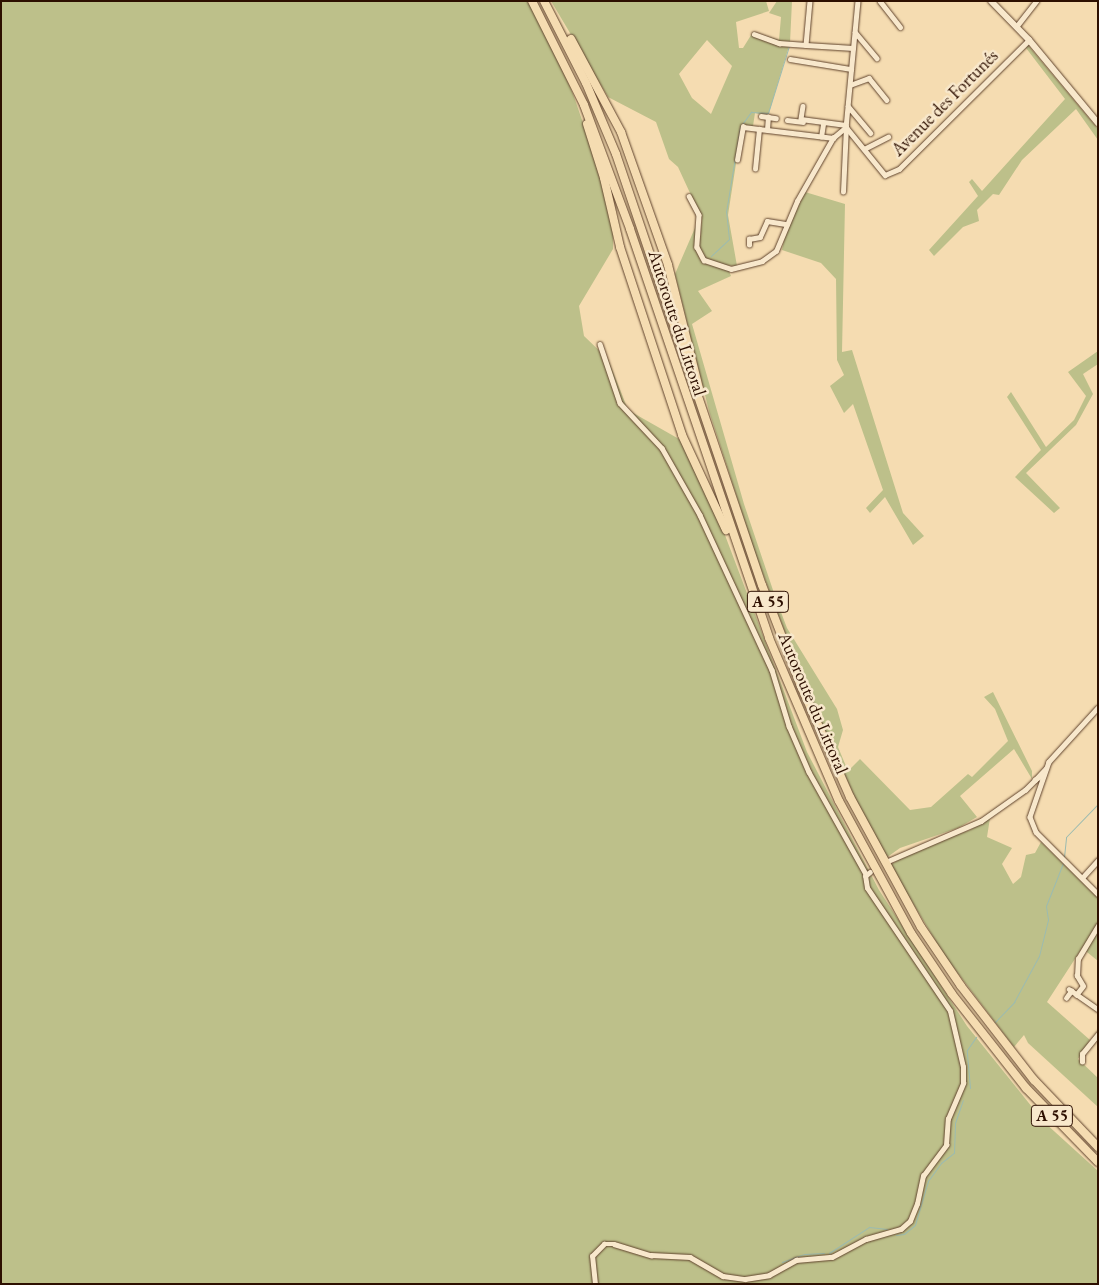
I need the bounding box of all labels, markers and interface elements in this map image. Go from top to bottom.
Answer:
street label: Avenue des Fortunés [887,45,1003,161]
street label: Autoroute du Littoral [643,247,711,399]
road number: A 55 [747,588,789,616]
street label: Autoroute du Littoral [773,629,853,777]
road number: A 55 [1031,1102,1073,1130]

